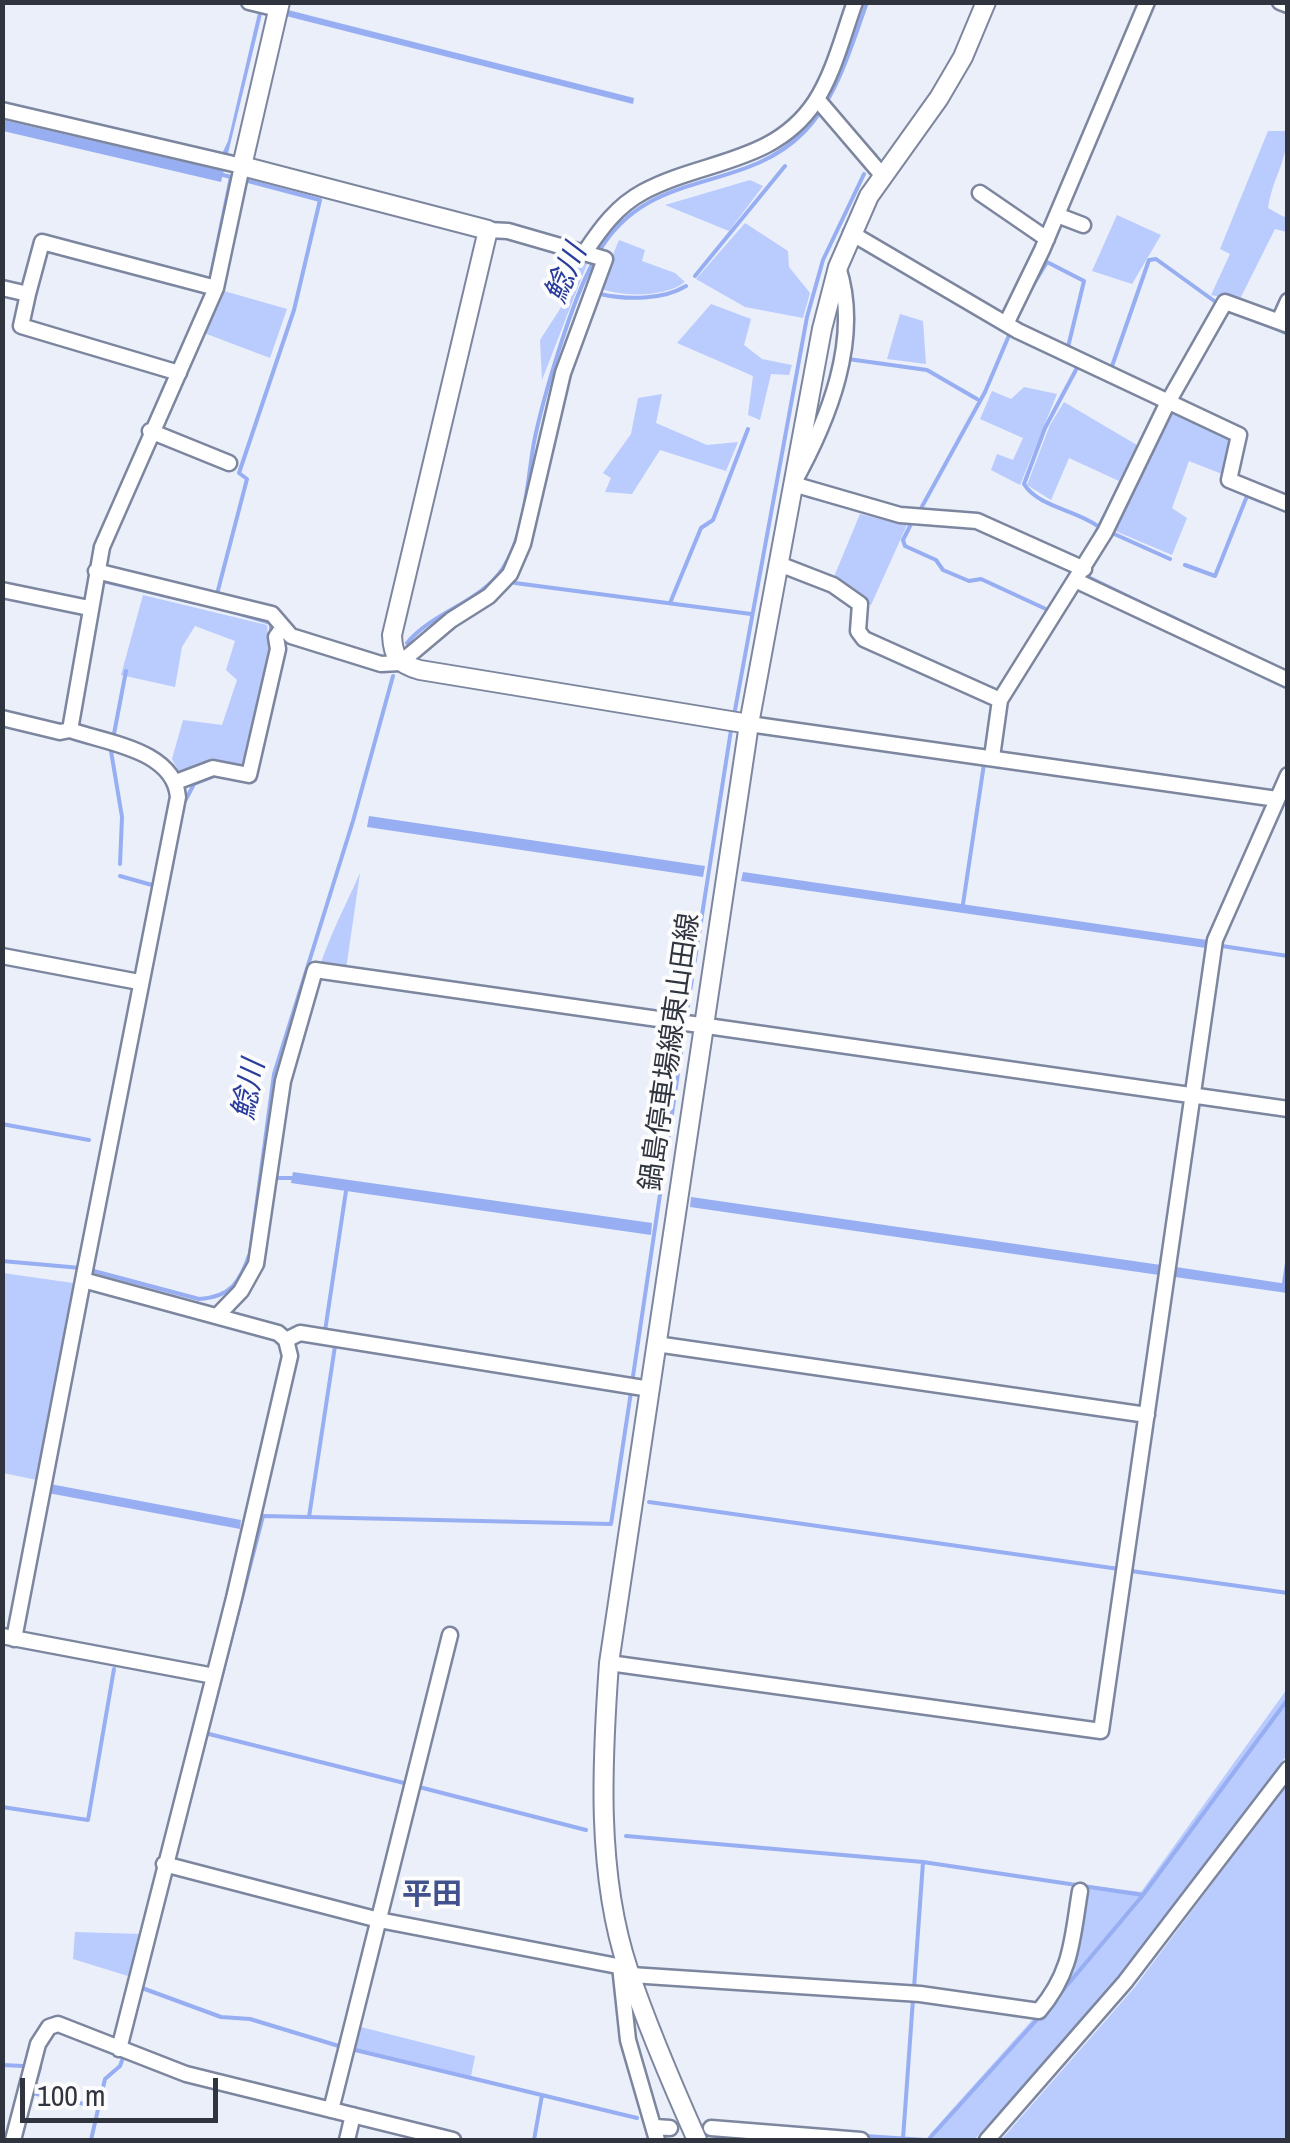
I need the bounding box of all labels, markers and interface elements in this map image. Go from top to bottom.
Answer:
water label: 鯰川 [539,239,595,309]
street label: 鍋島停車場線東山田線 [635,911,707,1193]
water label: 鯰川 [227,1057,273,1123]
district label: 平田 [402,1878,462,1914]
scale bar [25,2058,222,2120]
text: 100 m [37,2075,105,2115]

